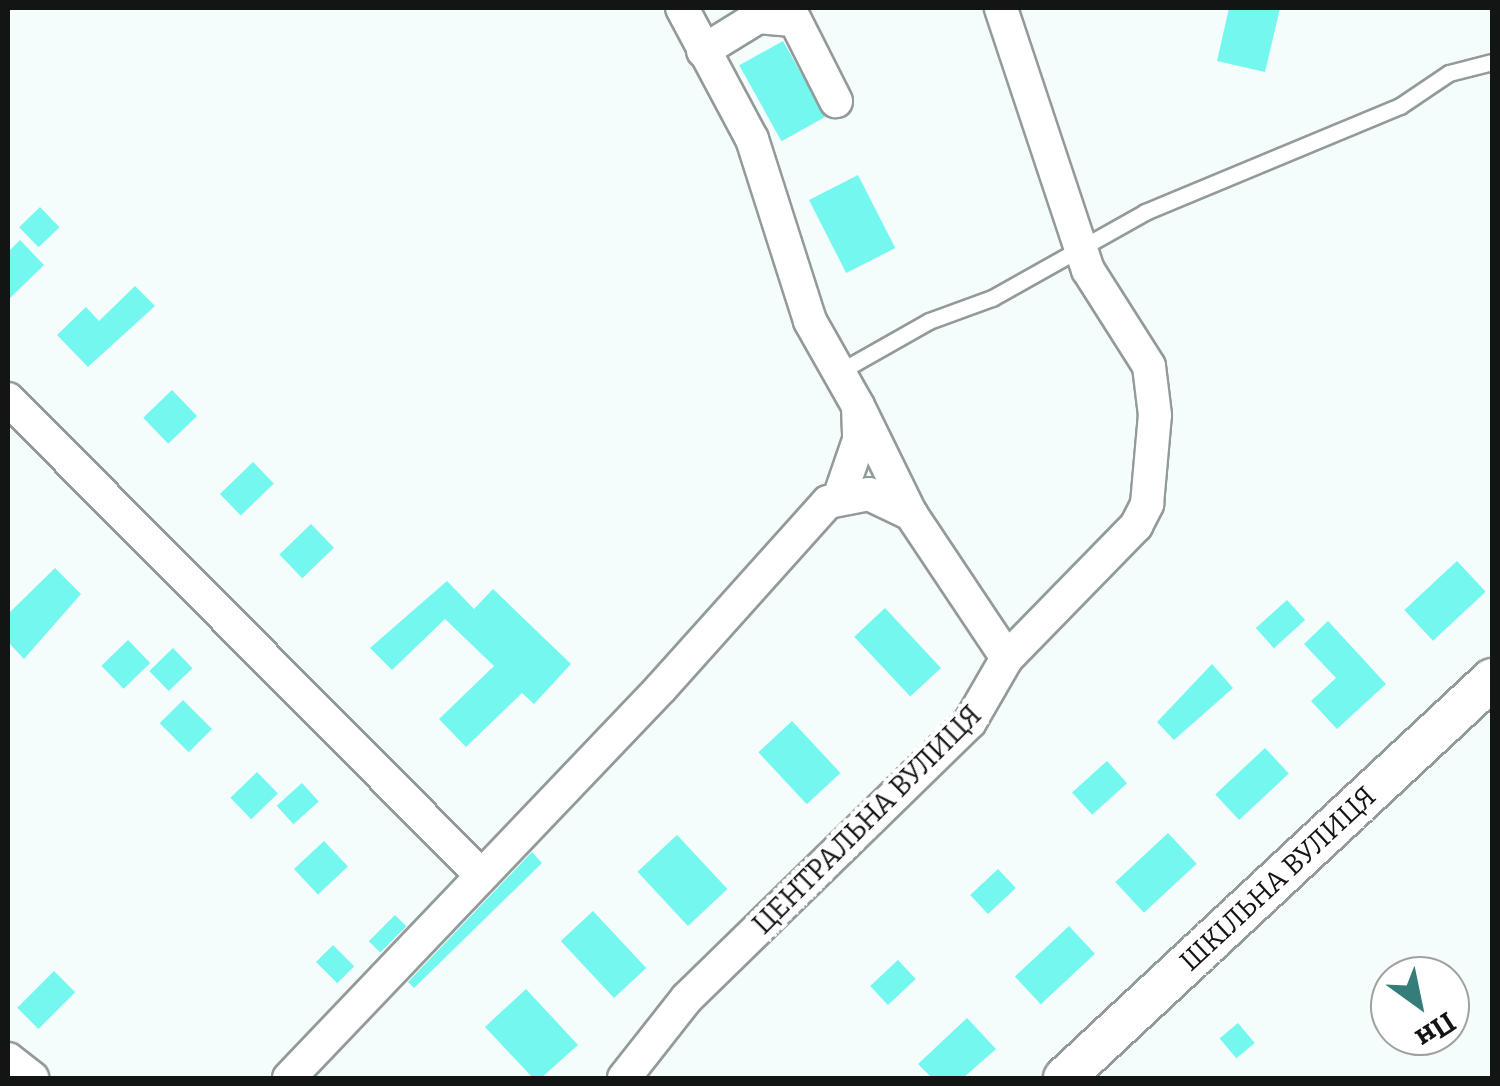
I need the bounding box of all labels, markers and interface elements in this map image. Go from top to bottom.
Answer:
street label: ЦЕНТРАЛЬНА ВУЛИЦЯ [746,699,988,941]
street label: ШКІЛЬНА ВУЛИЦЯ [1173,780,1383,978]
north arrow [1370,956,1470,1056]
text: Пн [1410,1005,1461,1055]

